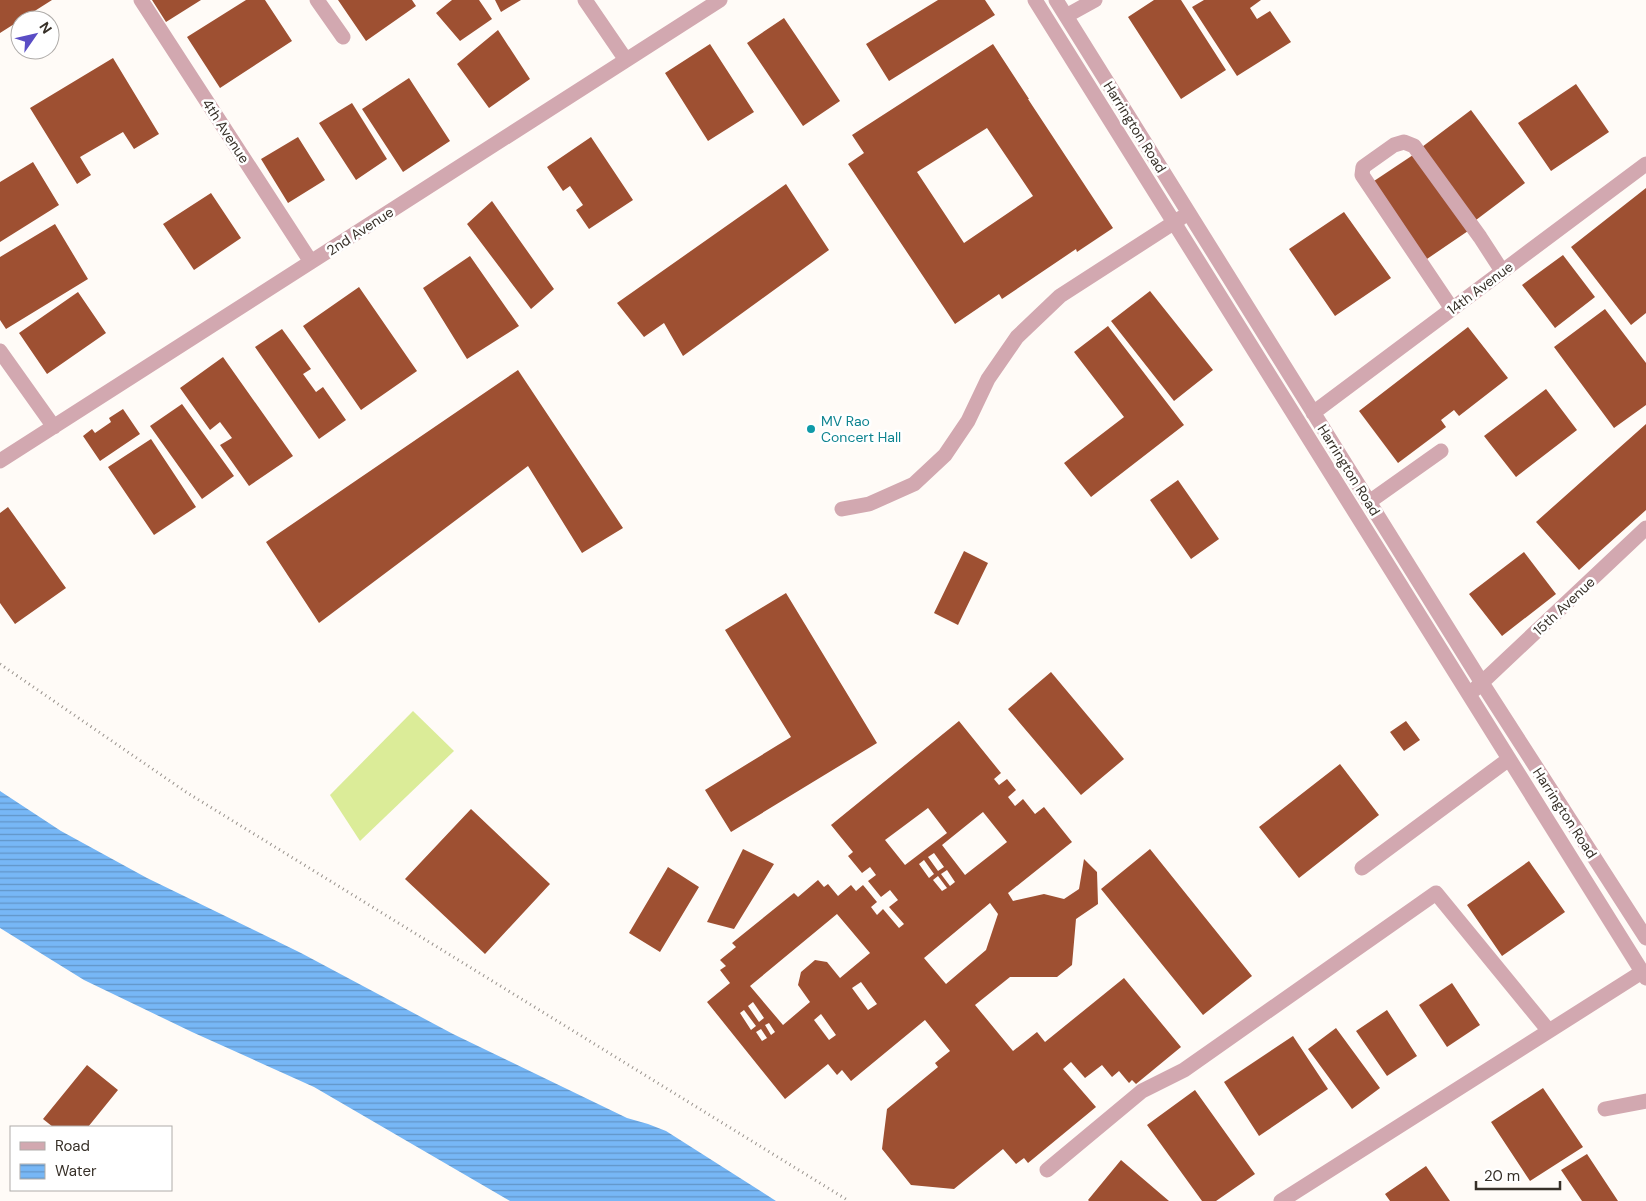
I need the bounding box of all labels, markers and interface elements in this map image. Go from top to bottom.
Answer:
north arrow [10,10,60,60]
text: N [35,18,56,37]
street label: Harrington Road [1100,78,1170,176]
street label: 4th Avenue [198,95,254,167]
street label: 2nd Avenue [323,203,397,259]
street label: 14th Avenue [1444,257,1516,319]
place label: MV Rao Concert Hall [821,412,901,446]
street label: Harrington Road [1314,421,1384,519]
marker: MV Rao Concert Hall [805,423,817,435]
street label: 15th Avenue [1529,573,1599,639]
street label: Harrington Road [1529,764,1601,862]
legend [10,1126,172,1191]
text: Road [55,1136,90,1156]
scale bar [1476,1158,1560,1190]
text: Water [55,1161,97,1181]
text: 20 m [1484,1166,1520,1186]

